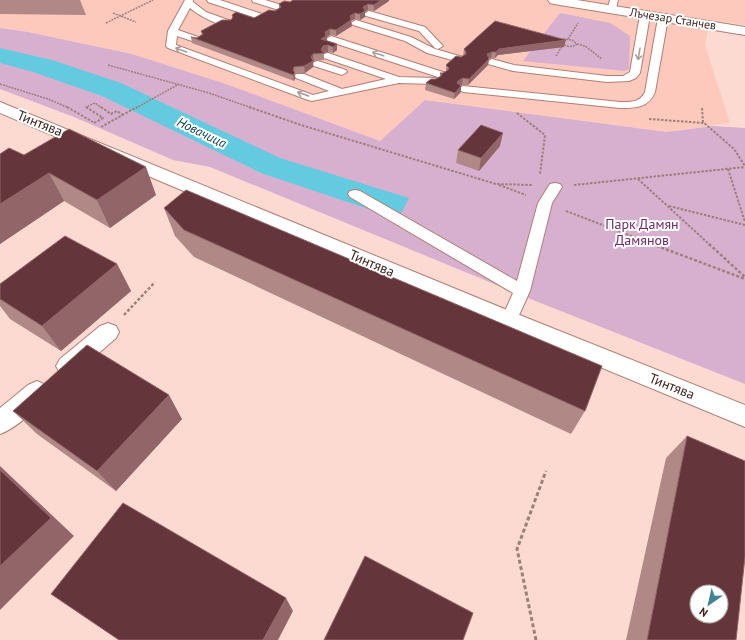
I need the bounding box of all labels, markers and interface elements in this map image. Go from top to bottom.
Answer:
street label: Лъчезар Станчев [628,4,717,33]
one-way arrow [175,45,187,53]
one-way arrow [635,47,643,60]
one-way arrow [371,50,384,57]
one-way arrow [297,90,309,98]
street label: Тинтява [15,106,65,140]
water label: Новачица [174,113,230,152]
park label: Парк Дамян Дамянов [605,215,679,249]
street label: Тинтява [347,245,397,281]
street label: Тинтява [647,369,697,403]
north arrow [689,584,729,624]
text: N [696,604,710,620]

